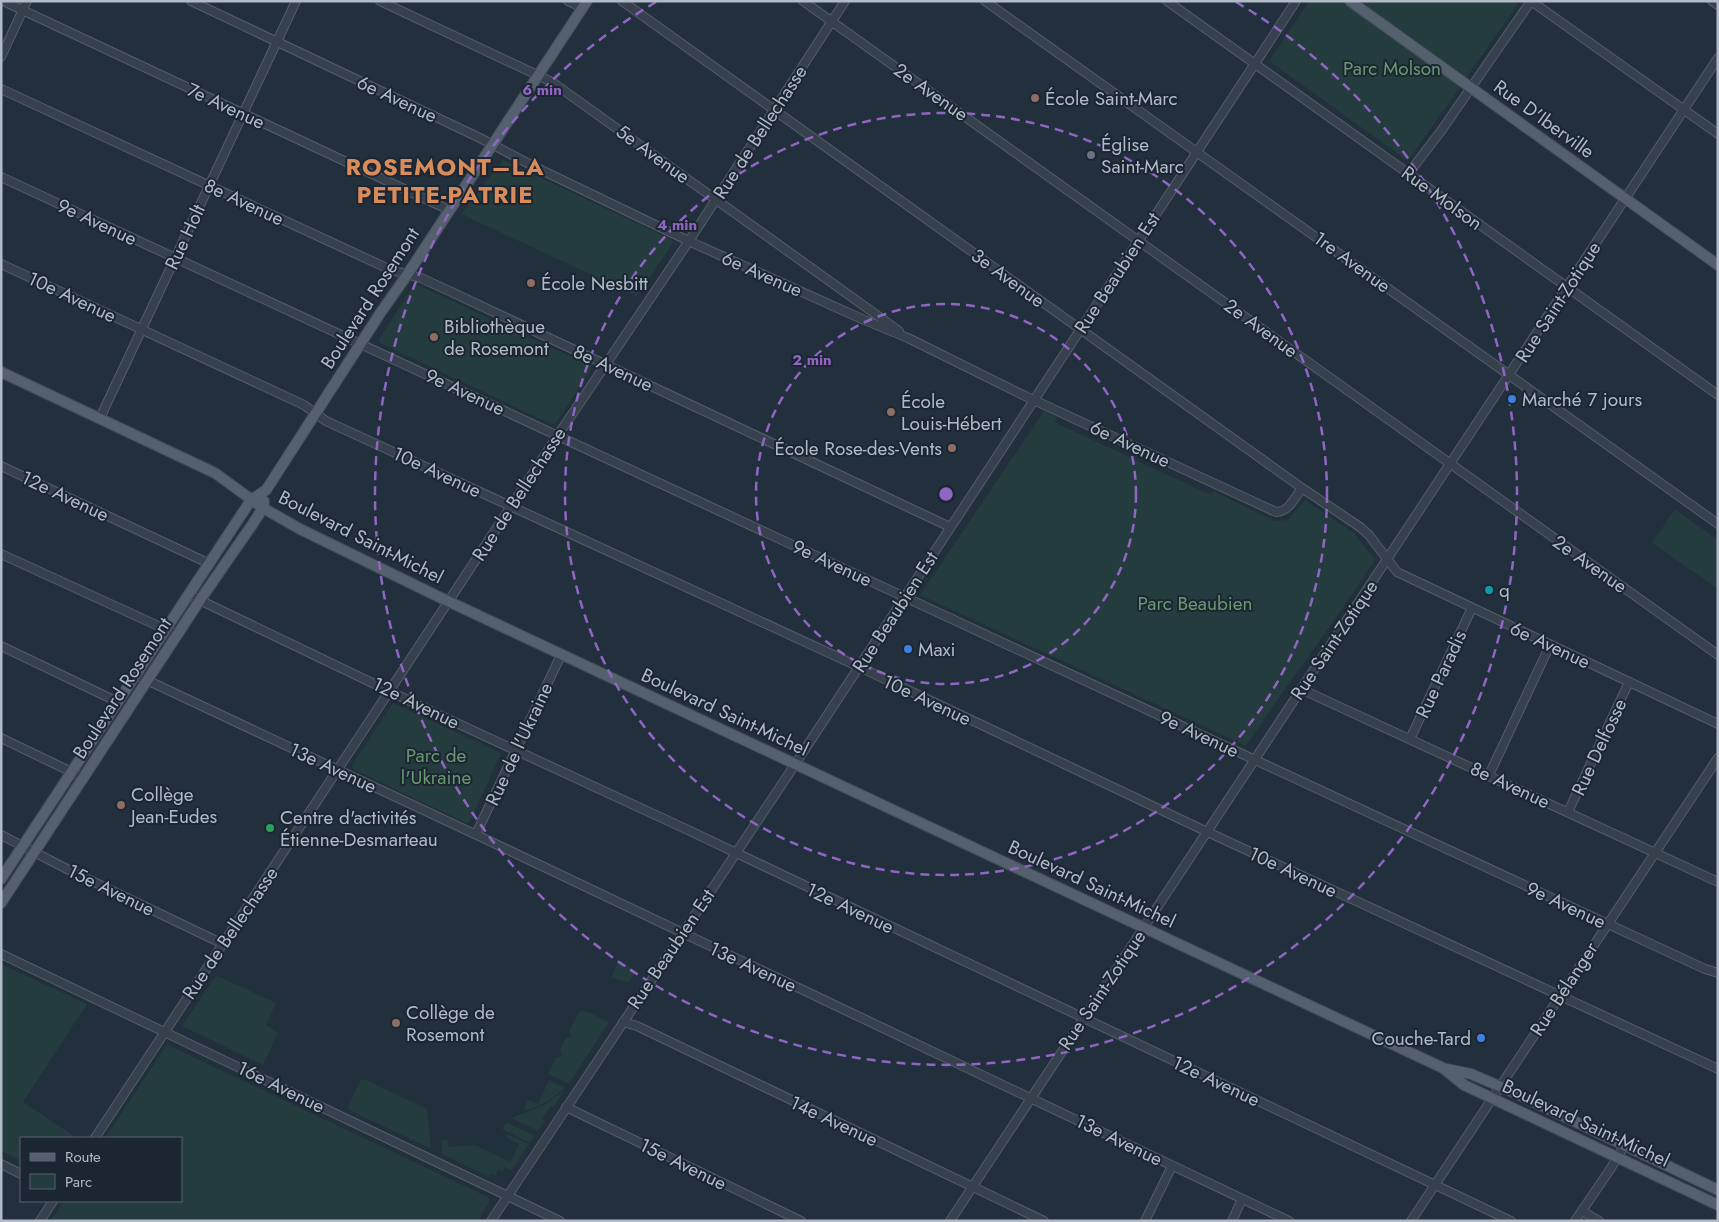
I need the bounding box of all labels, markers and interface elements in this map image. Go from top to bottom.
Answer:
park label: Parc Molson [1343,55,1441,82]
street label: 2e Avenue [888,56,974,128]
street label: Rue de Bellechasse [707,60,814,204]
street label: 6e Avenue [352,69,442,129]
street label: Rue D'Iberville [1488,73,1600,165]
street label: 7e Avenue [183,76,270,136]
text: 6 min [522,79,562,101]
place label: École Saint-Marc [1045,85,1178,112]
marker: École Saint-Marc [1029,92,1041,104]
street label: 5e Avenue [611,118,696,190]
place label: Église Saint-Marc [1101,131,1184,180]
district label: ROSEMONT–LA PETITE-PATRIE [345,149,545,212]
marker: Église Saint-Marc [1085,149,1097,161]
street label: Rue Molson [1396,159,1488,237]
street label: 8e Avenue [200,172,288,232]
street label: 9e Avenue [53,192,141,252]
street label: Rue Holt [158,200,212,274]
street label: Rue Beaubien Est [1068,207,1167,339]
text: 4 min [657,214,697,236]
street label: Boulevard Rosemont [314,222,426,374]
street label: 1re Avenue [1308,225,1396,299]
street label: Rue Saint-Zotique [1509,236,1607,368]
street label: 3e Avenue [966,242,1051,314]
street label: 6e Avenue [717,244,807,304]
street label: 10e Avenue [23,265,121,329]
place label: École Nesbitt [541,270,648,297]
marker: École Nesbitt [525,277,537,289]
street label: 2e Avenue [1218,292,1304,364]
place label: Bibliothèque de Rosemont [444,313,549,362]
marker: Bibliothèque de Rosemont [428,331,440,343]
street label: 8e Avenue [569,338,657,398]
text: 2 min [792,349,832,371]
street label: 9e Avenue [421,362,509,422]
place label: Marché 7 jours [1522,386,1643,413]
place label: École Louis-Hébert [901,388,1002,437]
marker: Marché 7 jours [1506,393,1518,405]
marker: École Louis-Hébert [885,406,897,418]
street label: 6e Avenue [1085,414,1175,474]
street label: Rue de Bellechasse [466,422,573,566]
place label: École Rose-des-Vents [775,435,942,462]
street label: 10e Avenue [388,440,486,504]
marker: École Rose-des-Vents [946,442,958,454]
street label: 12e Avenue [17,464,114,528]
street label: Boulevard Saint-Michel [274,484,448,590]
centre of rings [937,485,955,503]
street label: 2e Avenue [1547,528,1633,600]
street label: 9e Avenue [788,533,876,593]
street label: Rue Beaubien Est [846,546,945,678]
street label: Rue Saint-Zotique [1284,575,1384,705]
place label: q [1499,577,1510,604]
marker: q [1483,584,1495,596]
park label: Parc Beaubien [1137,590,1253,617]
street label: Boulevard Rosemont [66,612,178,764]
street label: 6e Avenue [1505,615,1595,675]
street label: Rue Paradis [1409,625,1473,722]
place label: Maxi [918,636,955,663]
marker: Maxi [902,643,914,655]
street label: Boulevard Saint-Michel [637,661,813,763]
street label: 10e Avenue [878,668,976,732]
street label: 12e Avenue [368,670,464,736]
street label: Rue de l'Ukraine [479,678,559,810]
street label: Rue Delfosse [1565,694,1633,800]
street label: 9e Avenue [1155,704,1243,764]
street label: 13e Avenue [285,736,381,800]
park label: Parc de l'Ukraine [401,742,471,791]
street label: 8e Avenue [1466,755,1554,815]
place label: Collège Jean-Eudes [128,781,217,830]
marker: Collège Jean-Eudes [115,799,127,811]
place label: Centre d'activités Étienne-Desmarteau [280,804,438,853]
marker: Centre d'activités Étienne-Desmarteau [264,822,276,834]
street label: Boulevard Saint-Michel [1004,833,1180,935]
street label: 10e Avenue [1244,840,1342,904]
street label: 15e Avenue [63,857,159,923]
street label: Rue de Bellechasse [176,861,285,1005]
street label: 9e Avenue [1522,875,1610,935]
street label: 12e Avenue [802,876,899,940]
street label: Rue Beaubien Est [621,883,721,1014]
street label: Rue Saint-Zotique [1052,925,1152,1055]
street label: 13e Avenue [705,935,801,999]
street label: Rue Bélanger [1524,936,1605,1041]
place label: Collège de Rosemont [406,999,495,1048]
marker: Collège de Rosemont [390,1017,402,1029]
place label: Couche-Tard [1371,1025,1471,1052]
marker: Couche-Tard [1475,1032,1487,1044]
street label: 12e Avenue [1168,1049,1265,1113]
street label: 16e Avenue [233,1054,329,1120]
street label: Boulevard Saint-Michel [1498,1072,1674,1174]
street label: 14e Avenue [786,1089,883,1153]
street label: 13e Avenue [1071,1107,1167,1173]
street label: 15e Avenue [635,1131,731,1197]
legend [20,1137,182,1202]
text: Route [65,1146,101,1168]
text: Parc [65,1171,92,1193]

